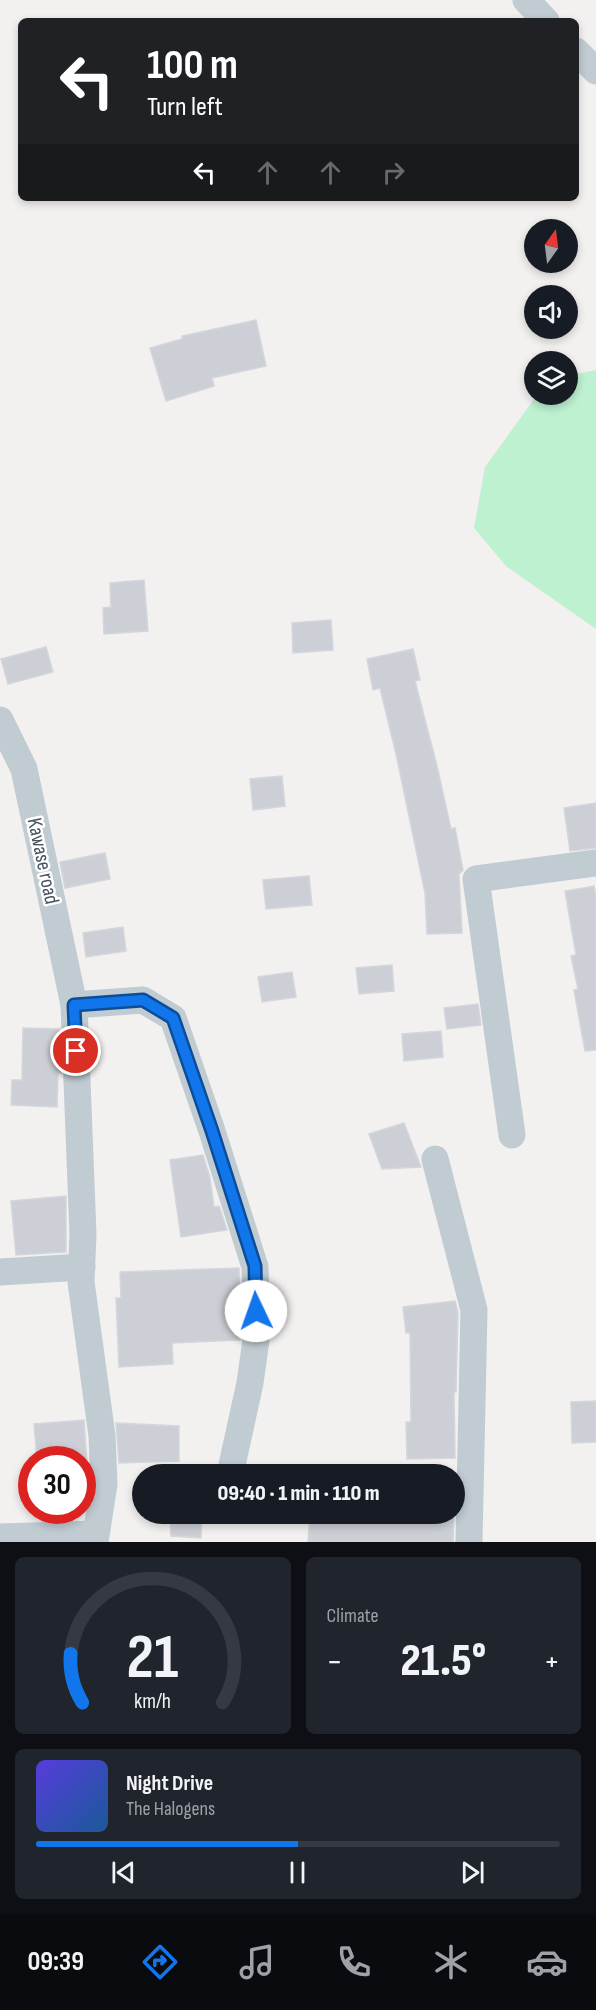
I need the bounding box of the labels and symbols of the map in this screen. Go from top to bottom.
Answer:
north arrow [524,219,578,273]
street label: Kawase road [22,816,64,906]
pin [50,1025,101,1076]
position arrow [224,1279,288,1343]
speed limit sign: 30 [18,1446,96,1524]

